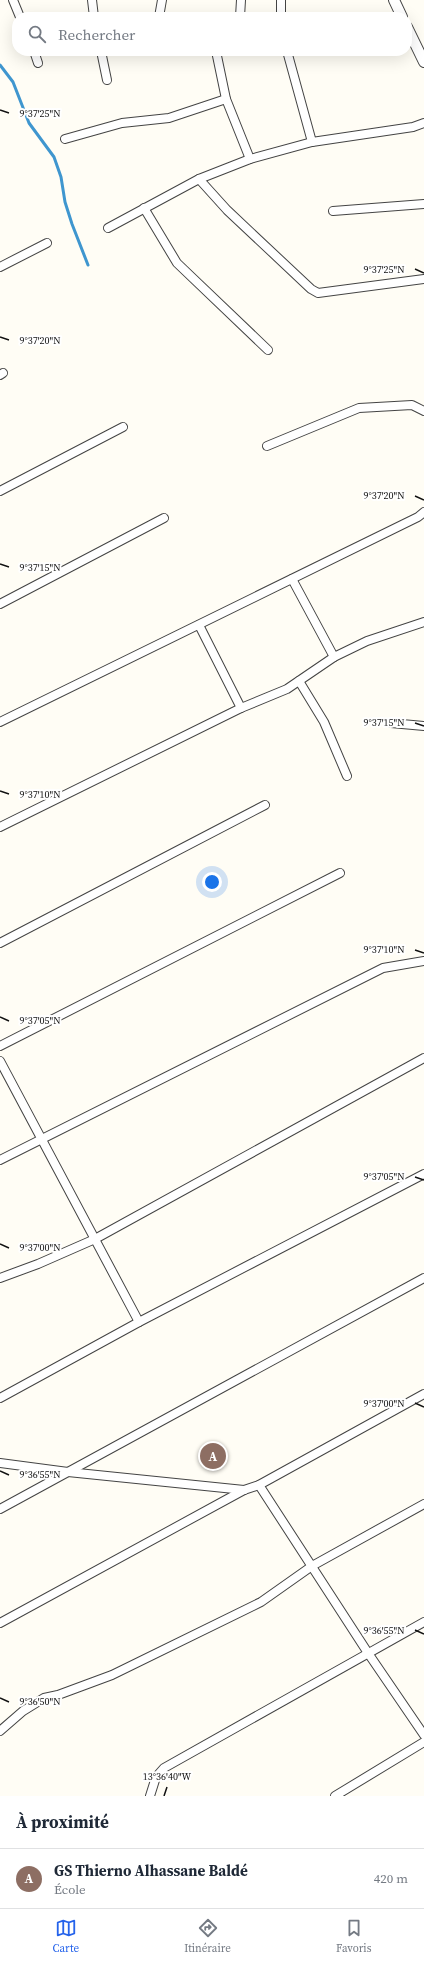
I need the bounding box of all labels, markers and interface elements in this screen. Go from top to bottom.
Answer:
search box [12,12,412,56]
icon: search [26,23,48,45]
text: Rechercher [58,24,135,45]
text: 9°37'25"N [19,107,61,120]
text: 9°37'25"N [363,263,405,276]
text: 9°37'20"N [19,334,61,347]
text: 9°37'20"N [363,489,405,502]
text: 9°37'15"N [19,561,61,574]
text: 9°37'15"N [363,716,405,729]
text: 9°37'10"N [19,788,61,801]
your location [202,872,222,892]
text: 9°37'10"N [363,943,405,956]
text: 9°37'05"N [19,1014,61,1027]
text: 9°37'05"N [363,1170,405,1183]
text: 9°37'00"N [19,1241,61,1254]
text: 9°37'00"N [363,1397,405,1410]
pin: A [200,1441,226,1471]
text: 9°36'55"N [19,1468,61,1481]
text: 9°36'55"N [363,1624,405,1637]
text: 9°36'50"N [19,1695,61,1708]
text: 13°36'40"W [143,1770,192,1783]
text: À proximité [16,1810,109,1834]
text: GS Thierno Alhassane Baldé [54,1860,248,1881]
text: A [25,1870,33,1887]
text: 420 m [374,1870,408,1887]
text: École [54,1881,86,1898]
tab: Carte [53,1917,79,1956]
tab: Itinéraire [184,1917,231,1956]
tab: Favoris [336,1917,371,1956]

